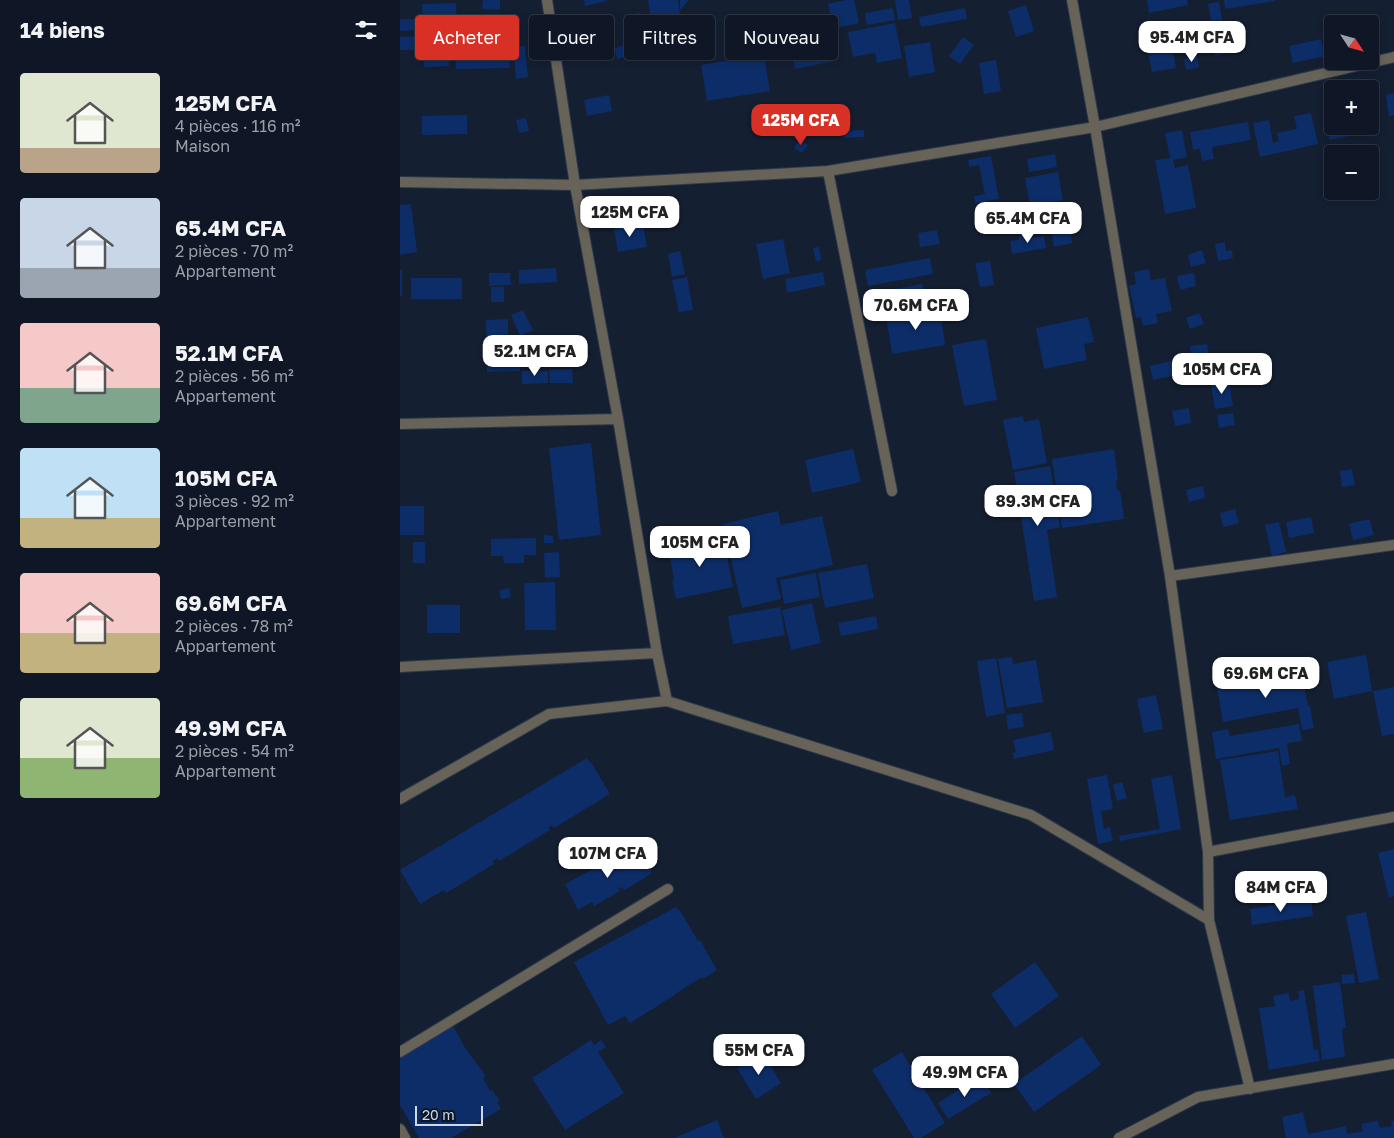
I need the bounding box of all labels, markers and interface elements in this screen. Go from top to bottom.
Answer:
chip: Acheter [415,15,519,60]
chip: Louer [529,15,614,60]
chip: Filtres [624,15,715,60]
chip: Nouveau [725,15,838,60]
north arrow [1324,15,1379,70]
map controls [1324,15,1379,200]
icon: filters [352,16,380,44]
text: 14 biens [20,17,105,43]
pin: 95.4M CFA [1135,20,1249,63]
text: 95.4M CFA [1150,27,1234,47]
button: + [1324,80,1379,135]
text: 125M CFA [175,90,277,116]
icon: home [60,93,120,153]
pin: 125M CFA [749,104,853,146]
text: 125M CFA [762,110,840,130]
text: 4 pièces · 116 m² [175,116,301,136]
text: Maison [175,136,230,156]
button: − [1324,145,1379,200]
pin: 125M CFA [578,196,682,238]
text: 125M CFA [591,202,669,222]
pin: 65.4M CFA [971,202,1085,244]
text: 65.4M CFA [986,208,1070,228]
text: 65.4M CFA [175,215,286,241]
icon: home [60,218,120,278]
text: 2 pièces · 70 m² [175,241,293,261]
text: Appartement [175,261,276,281]
pin: 70.6M CFA [859,288,973,331]
text: 70.6M CFA [874,295,958,315]
pin: 52.1M CFA [478,334,592,377]
text: 52.1M CFA [175,340,283,366]
text: 52.1M CFA [494,341,576,361]
icon: home [60,343,120,403]
pin: 105M CFA [1170,352,1274,395]
text: 105M CFA [1183,359,1261,379]
text: 2 pièces · 56 m² [175,366,294,386]
text: Appartement [175,386,276,406]
text: 105M CFA [175,465,277,491]
icon: home [60,468,120,528]
pin: 89.3M CFA [981,484,1095,527]
text: 3 pièces · 92 m² [175,491,294,511]
text: 89.3M CFA [996,491,1080,511]
text: Appartement [175,511,276,531]
pin: 105M CFA [648,526,752,568]
text: 105M CFA [661,532,739,552]
text: 69.6M CFA [175,590,287,616]
icon: home [60,593,120,653]
text: 2 pièces · 78 m² [175,616,293,636]
text: Appartement [175,636,276,656]
pin: 69.6M CFA [1209,656,1323,699]
text: 69.6M CFA [1223,663,1309,683]
text: 49.9M CFA [175,715,287,741]
icon: home [60,718,120,778]
text: 2 pièces · 54 m² [175,741,294,761]
text: Appartement [175,761,276,781]
pin: 107M CFA [556,836,660,879]
text: 107M CFA [569,843,647,863]
pin: 84M CFA [1235,870,1327,913]
text: 84M CFA [1246,877,1316,897]
pin: 55M CFA [713,1034,805,1076]
text: 55M CFA [724,1040,794,1060]
pin: 49.9M CFA [908,1056,1022,1098]
text: 49.9M CFA [922,1062,1008,1082]
scale bar [415,1103,482,1126]
text: 20 m [422,1106,455,1123]

